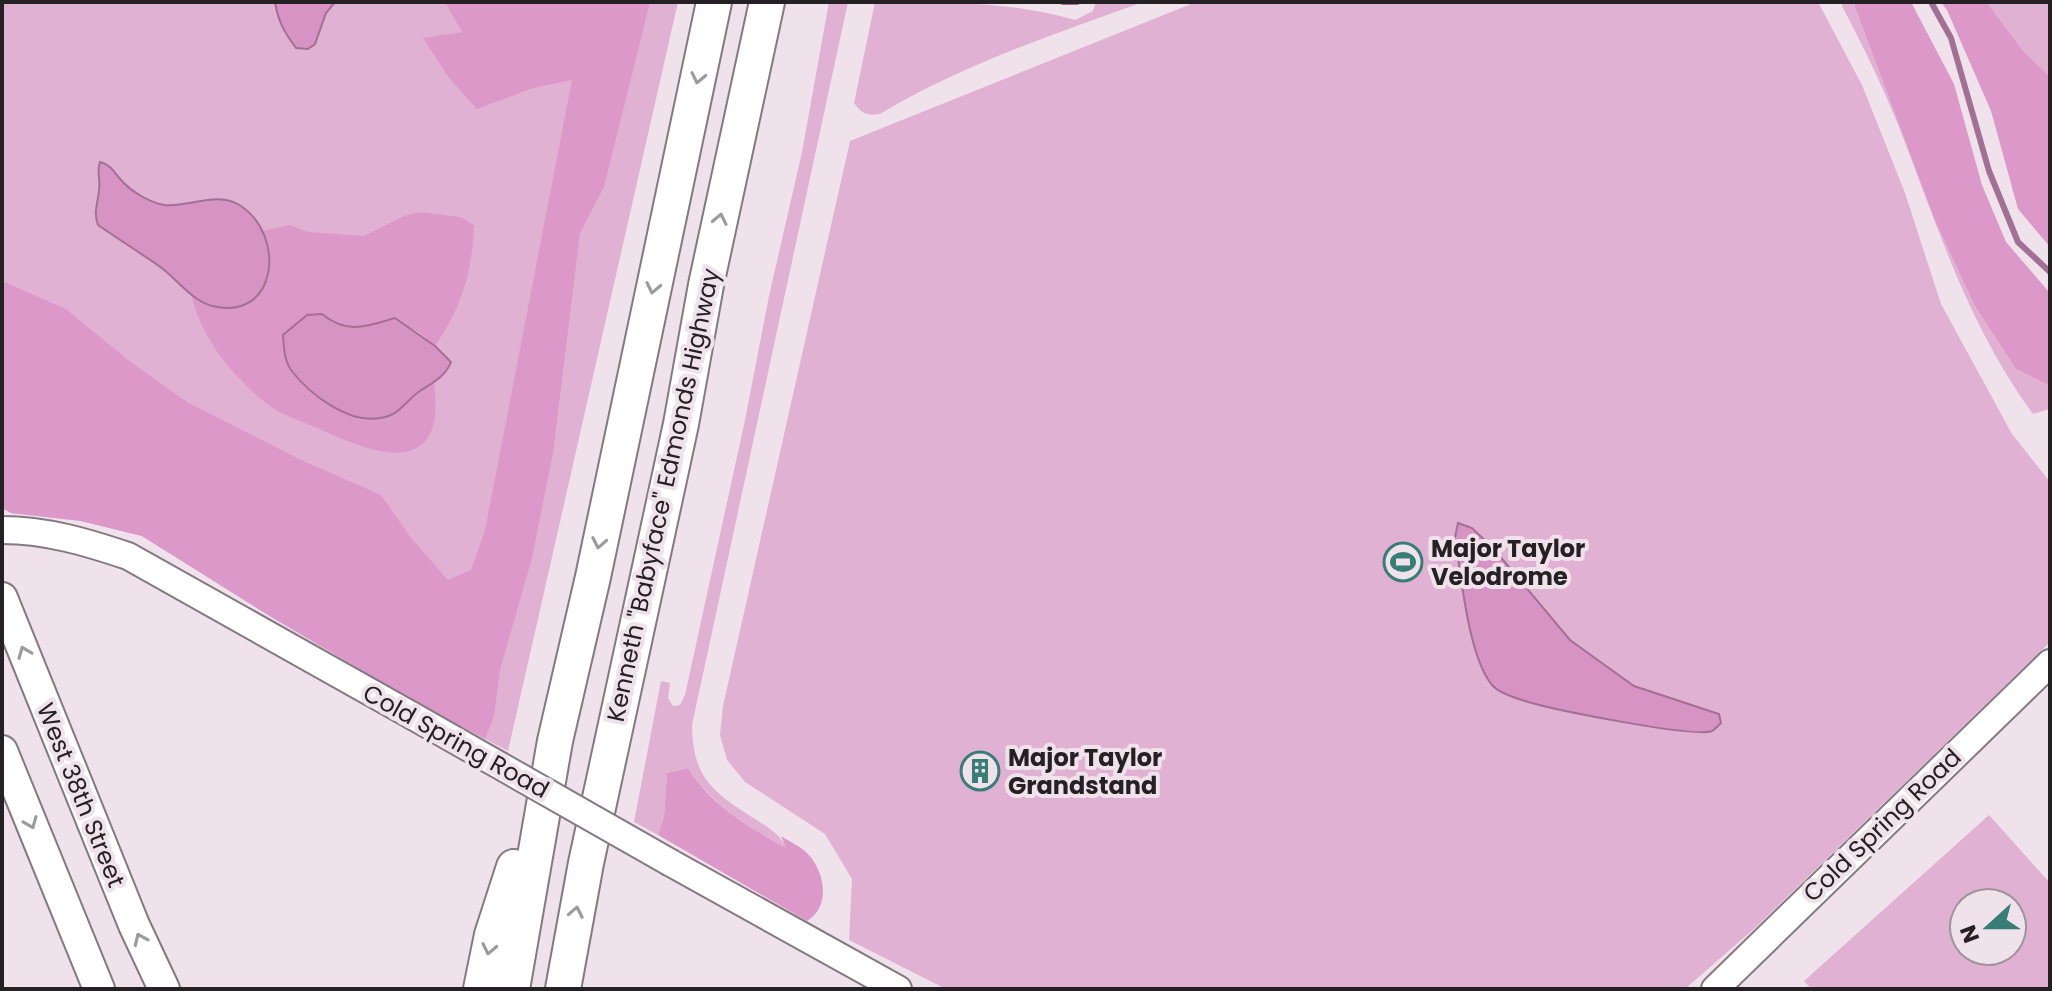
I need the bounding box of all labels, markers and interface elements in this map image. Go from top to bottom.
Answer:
one-way arrow [690,71,707,85]
one-way arrow [711,213,728,226]
street label: Kenneth "Babyface" Edmonds Highway [599,265,727,725]
one-way arrow [645,281,662,295]
place label: Major Taylor Velodrome [1431,532,1585,593]
one-way arrow [592,536,609,550]
sports icon: Major Taylor Velodrome [1382,541,1424,583]
one-way arrow [17,646,33,660]
street label: Cold Spring Road [357,676,555,806]
street label: West 38th Street [29,698,133,892]
place label: Major Taylor Grandstand [1008,741,1162,802]
street label: Cold Spring Road [1796,741,1968,909]
building icon: Major Taylor Grandstand [959,750,1001,792]
one-way arrow [21,815,38,829]
north arrow [1948,887,2028,967]
one-way arrow [567,906,584,919]
text: N [1952,921,1987,947]
one-way arrow [134,933,150,947]
one-way arrow [481,941,498,955]

